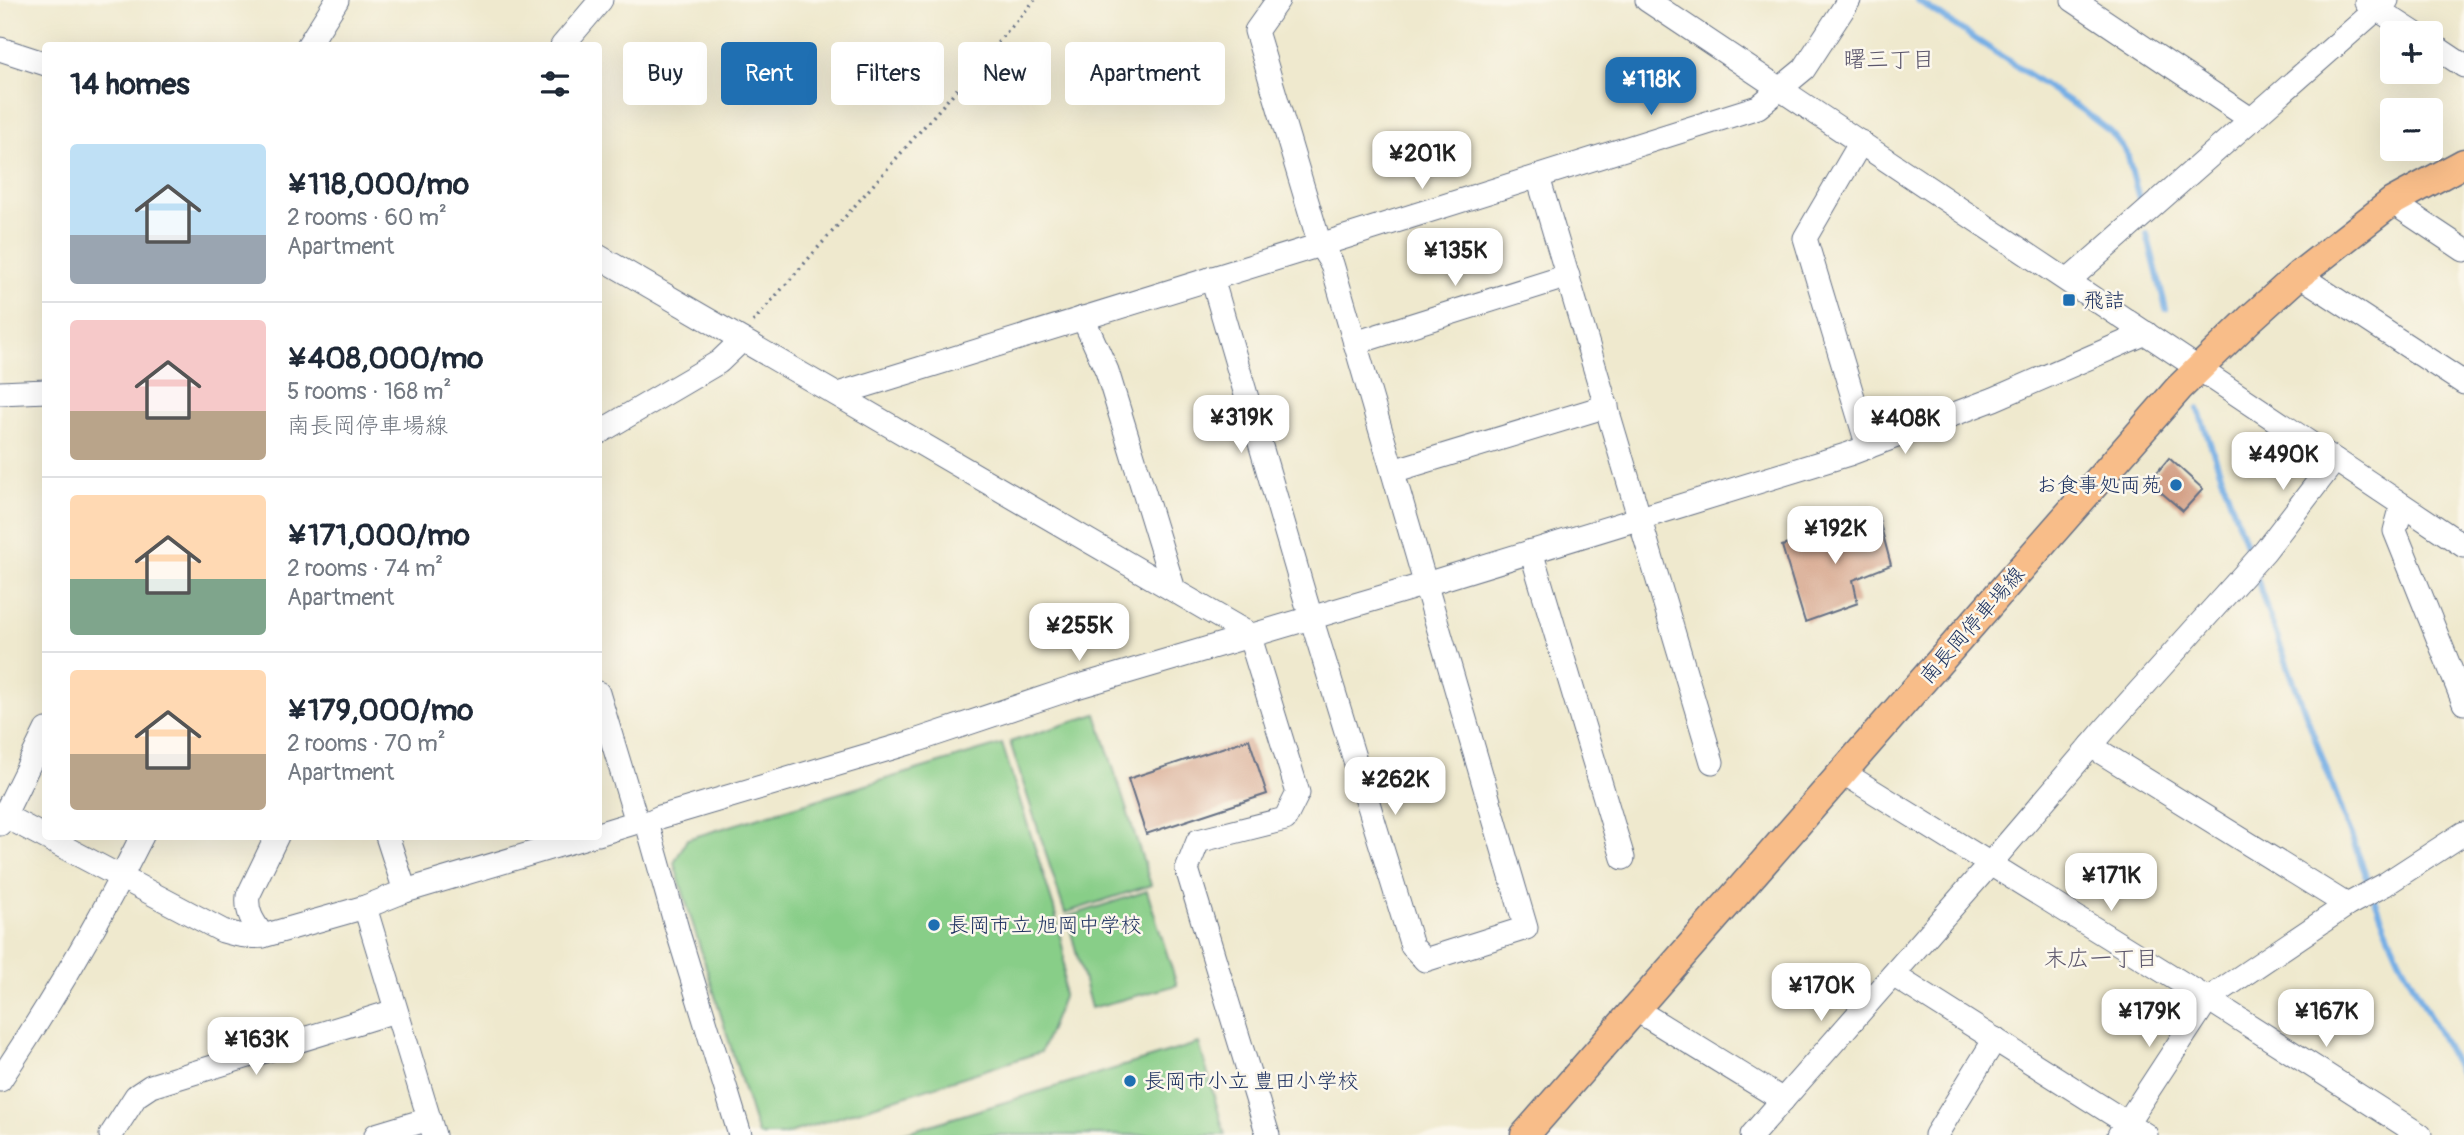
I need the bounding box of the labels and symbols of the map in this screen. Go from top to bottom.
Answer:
district label: 曙三丁目 [1843,45,1935,74]
pin: ¥118K [1602,58,1700,117]
pin: ¥201K [1373,132,1471,191]
pin: ¥135K [1406,229,1504,288]
place label: 飛詰 [2083,287,2125,314]
marker: 飛詰 [2061,292,2077,308]
pin: ¥319K [1192,396,1290,455]
pin: ¥408K [1856,396,1954,456]
pin: ¥490K [2234,433,2332,492]
place label: お食事処両苑 [2036,472,2162,499]
marker: お食事処両苑 [2168,477,2184,493]
pin: ¥192K [1786,506,1884,566]
street label: 南長岡停車場線 [1914,561,2031,690]
pin: ¥255K [1030,604,1128,663]
pin: ¥262K [1346,758,1444,817]
pin: ¥171K [2062,853,2160,913]
place label: 長岡市立 旭岡中学校 [948,912,1142,939]
marker: 長岡市立 旭岡中学校 [926,917,942,933]
district label: 末広一丁目 [2044,944,2159,973]
pin: ¥170K [1772,964,1870,1023]
pin: ¥179K [2100,990,2198,1049]
pin: ¥167K [2277,990,2375,1049]
pin: ¥163K [207,1018,305,1077]
place label: 長岡市小立 豊田小学校 [1144,1068,1359,1095]
marker: 長岡市小立 豊田小学校 [1122,1073,1138,1089]

